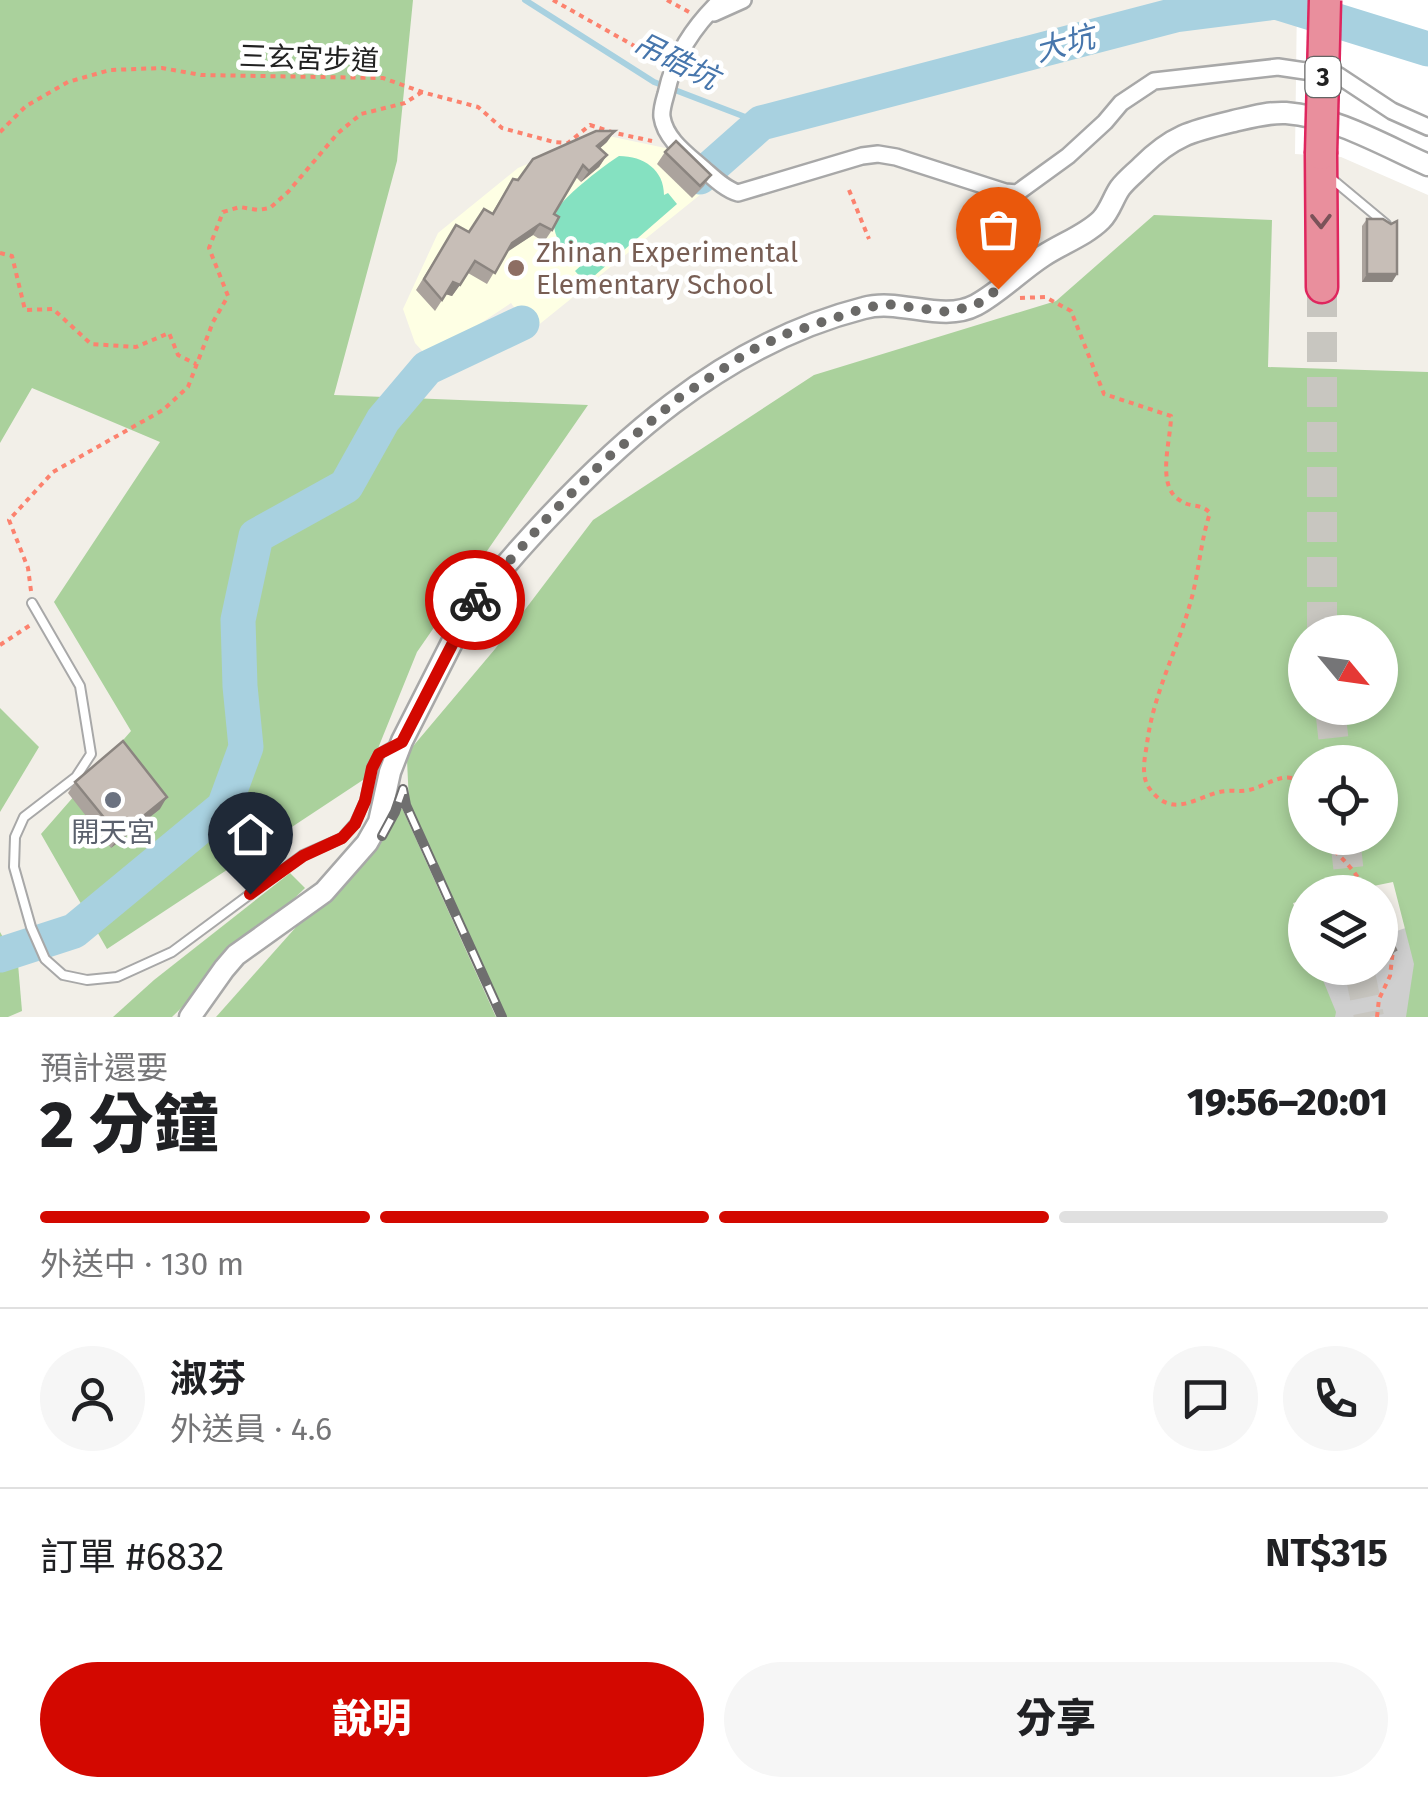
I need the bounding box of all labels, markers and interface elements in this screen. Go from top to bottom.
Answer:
water label: 大坑 [1031,18,1103,69]
water label: 吊硞坑 [628,25,728,99]
street label: 三玄宮步道 [238,40,380,77]
road number: 3 [1306,57,1340,97]
pin [956,187,1041,290]
icon: bag [971,202,1026,257]
one-way arrow [1310,214,1332,229]
place label: Zhinan Experimental Elementary School [536,236,798,301]
marker: Zhinan Experimental Elementary School [505,257,527,279]
courier [425,550,525,650]
icon: bike [448,573,503,628]
north arrow [1288,615,1398,725]
map controls [1288,615,1398,985]
button: locate [1288,745,1398,855]
marker: 開天宮 [102,789,124,811]
pin [208,792,293,895]
icon: home [223,807,278,862]
place label: 開天宮 [71,816,155,849]
button: layers [1288,875,1398,985]
text: 預計還要 [40,1049,168,1087]
text: 19:56–20:01 [1187,1079,1388,1125]
text: 2 分鐘 [40,1086,219,1164]
text: 外送中 · 130 m [40,1245,244,1283]
button: person [40,1346,145,1451]
button: chat [1153,1346,1258,1451]
button: phone [1283,1346,1388,1451]
text: 淑芬 [170,1356,246,1402]
text: 外送員 · 4.6 [170,1410,332,1448]
text: NT$315 [1265,1530,1388,1576]
text: 訂單 #6832 [40,1534,224,1580]
button: 說明 [40,1662,704,1777]
button: 分享 [724,1662,1388,1777]

